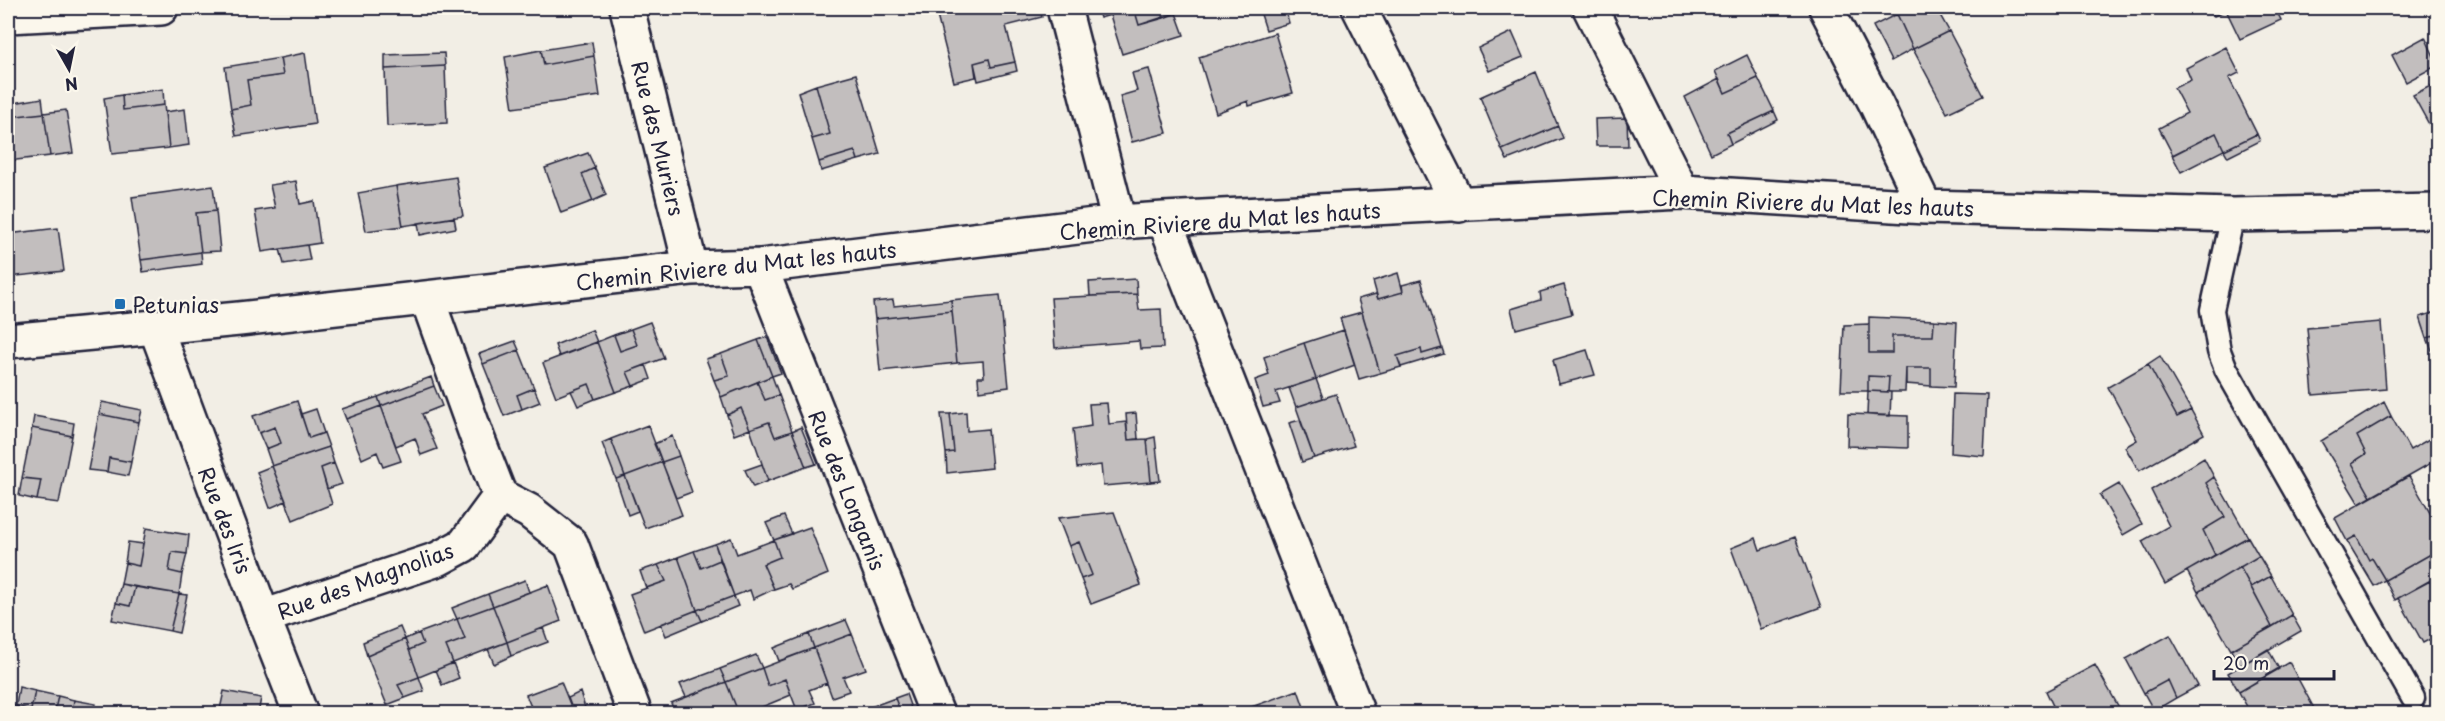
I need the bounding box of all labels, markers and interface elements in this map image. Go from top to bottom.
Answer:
north arrow [39,39,99,99]
street label: Rue des Muriers [624,57,694,219]
text: N [63,72,80,98]
street label: Chemin Riviere du Mat les hauts [1652,180,1975,224]
street label: Chemin Riviere du Mat les hauts [1058,193,1382,247]
street label: Chemin Riviere du Mat les hauts [574,232,898,298]
place label: Petunias [132,288,219,320]
marker: Petunias [113,297,127,311]
street label: Rue des Longanis [801,405,895,575]
street label: Rue des Iris [191,462,261,578]
street label: Rue des Magnolias [272,533,458,627]
scale bar [2214,643,2334,681]
text: 20 m [2223,649,2269,676]

